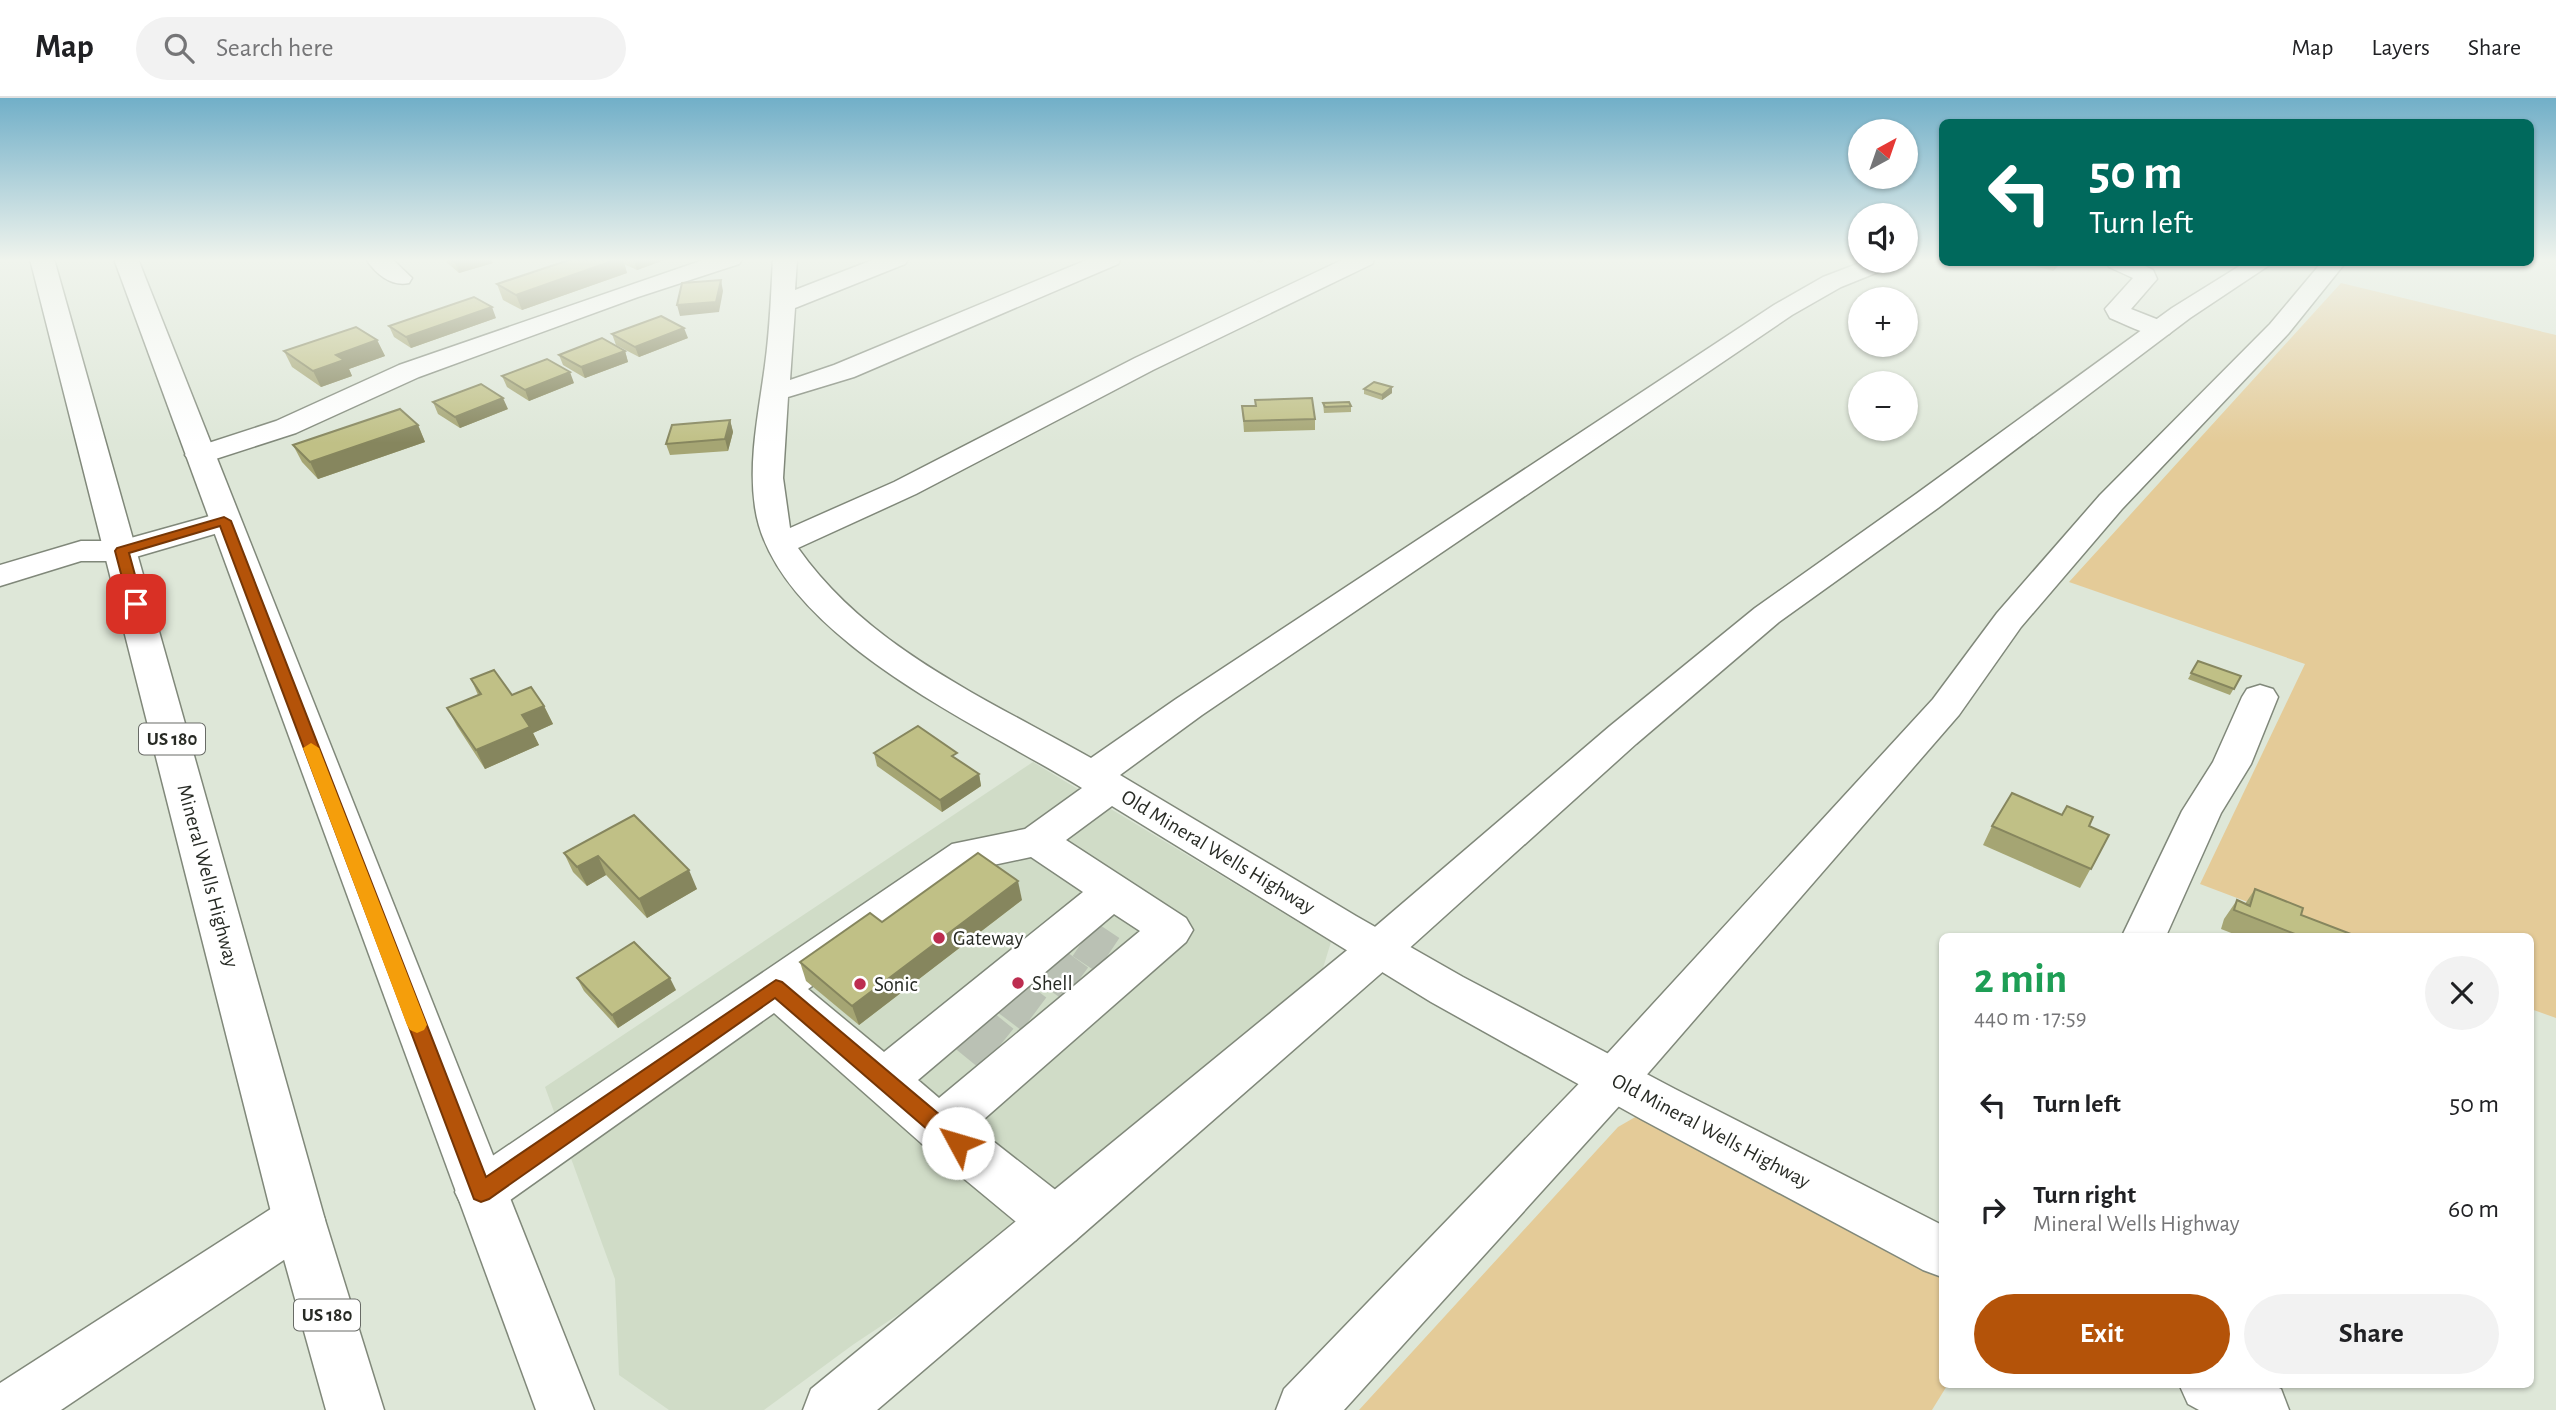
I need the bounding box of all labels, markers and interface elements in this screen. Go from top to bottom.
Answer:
search box [136,17,626,80]
icon: search [160,29,198,67]
text: Map [35,31,94,64]
text: Search here [216,35,334,61]
text: Map [2291,36,2333,60]
text: Layers [2371,36,2430,60]
text: Share [2468,36,2521,60]
north arrow [1848,119,1918,189]
map controls [1848,119,1918,441]
icon: left [1974,147,2065,238]
text: 50 m [2089,149,2183,198]
button: sound [1848,203,1918,273]
text: Turn left [2089,207,2193,239]
button: + [1848,287,1918,357]
button: − [1848,371,1918,441]
pin [106,574,166,634]
icon: arrive [117,585,155,623]
road number: US 180 [139,724,205,754]
street label: Mineral Wells Highway [173,782,243,970]
street label: Old Mineral Wells Highway [1118,786,1318,918]
place label: Gateway [953,928,1023,949]
marker: Gateway [931,930,947,946]
button: close [2425,956,2499,1030]
text: 2 min [1974,958,2067,1000]
place label: Shell [1032,973,1073,994]
place label: Sonic [874,974,918,995]
marker: Shell [1010,975,1026,991]
marker: Sonic [852,976,868,992]
text: 440 m · 17:59 [1974,1007,2087,1030]
street label: Old Mineral Wells Highway [1608,1070,1814,1192]
icon: left [1974,1086,2012,1124]
text: Turn left [2033,1091,2121,1117]
text: 50 m [2449,1091,2499,1117]
position arrow [921,1106,995,1180]
text: Turn right [2033,1182,2136,1208]
icon: right [1974,1191,2012,1229]
text: 60 m [2448,1196,2499,1222]
text: Mineral Wells Highway [2033,1213,2240,1236]
button: Exit [1974,1294,2230,1374]
button: Share [2244,1294,2499,1374]
road number: US 180 [294,1300,360,1330]

